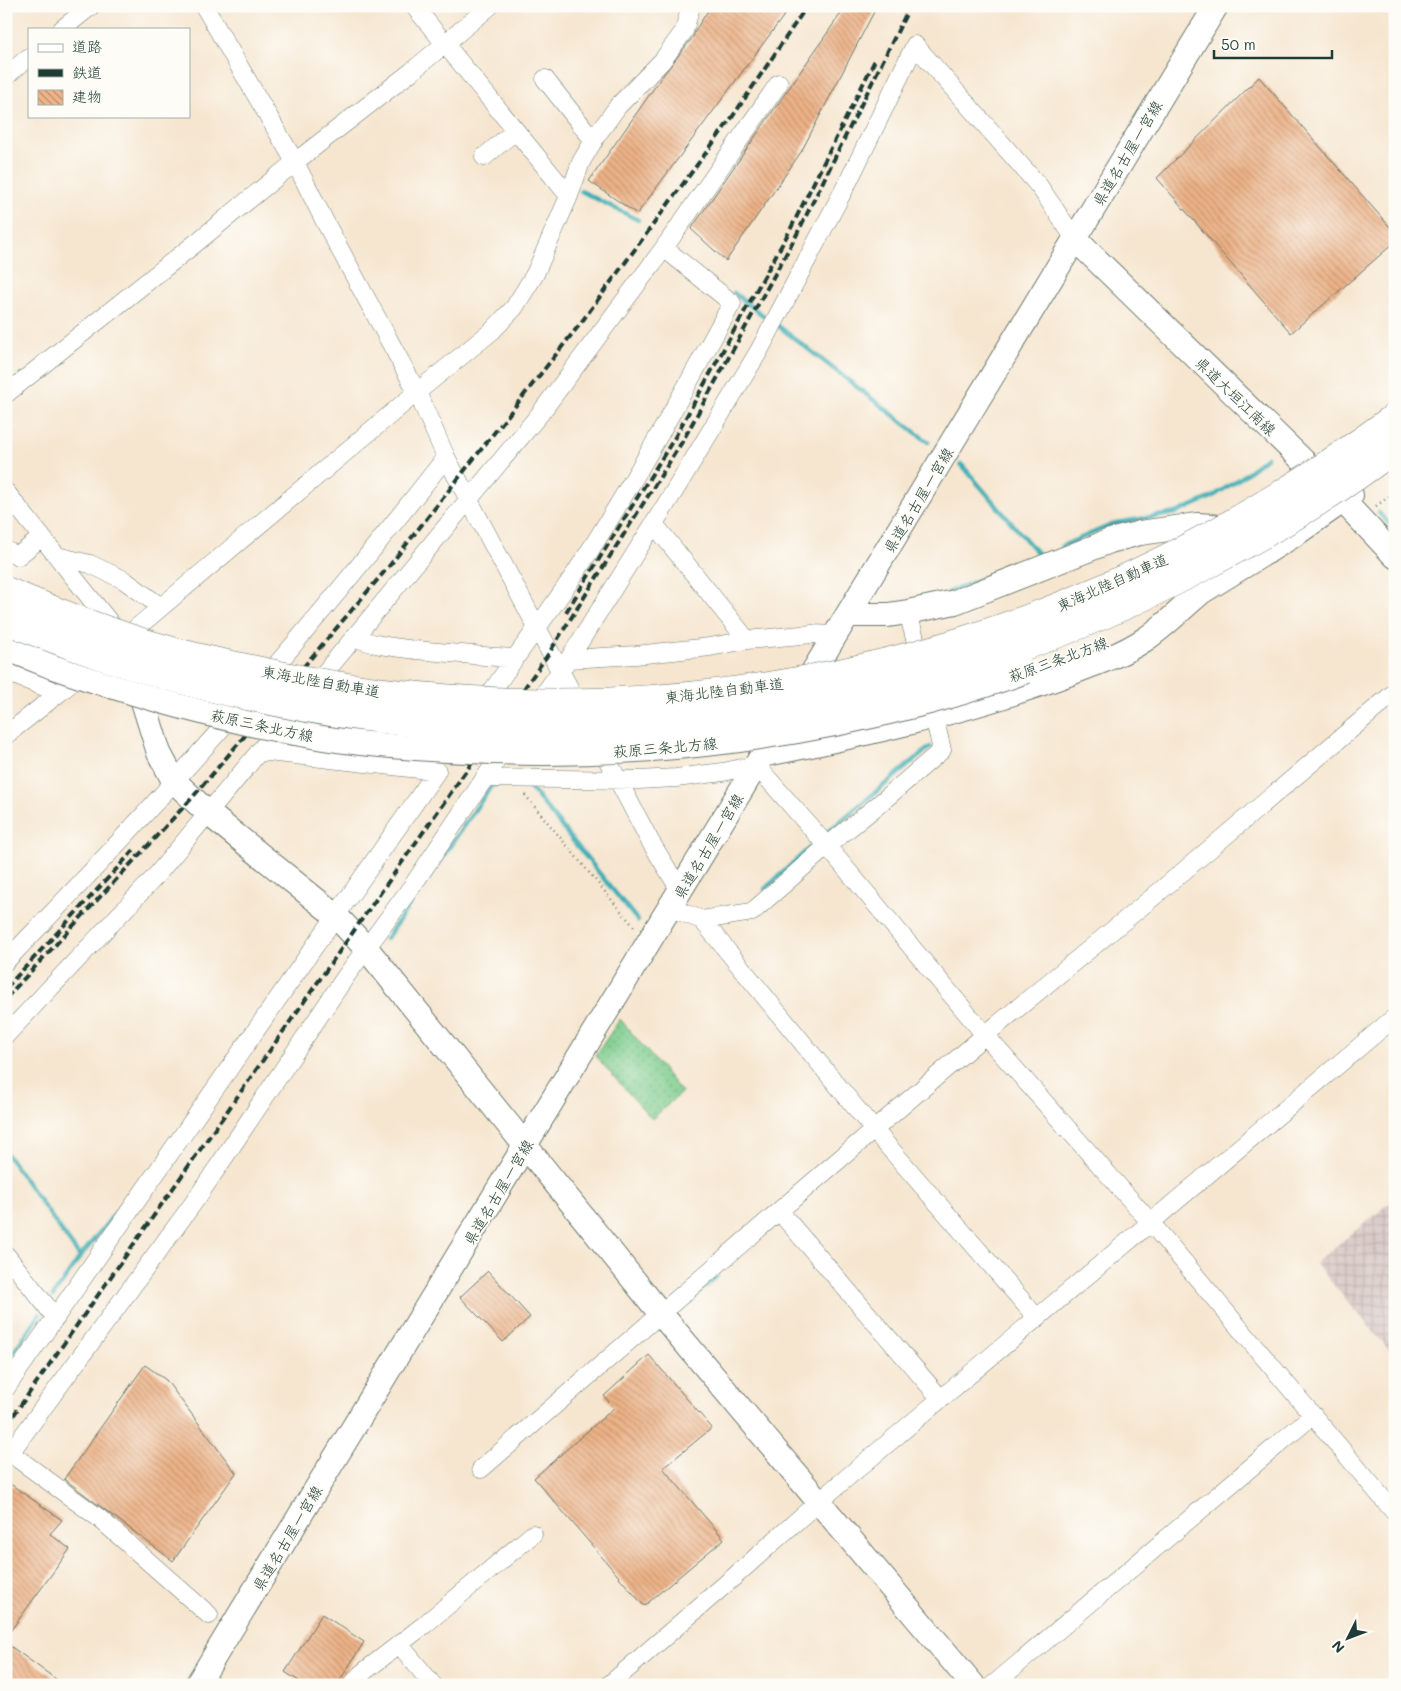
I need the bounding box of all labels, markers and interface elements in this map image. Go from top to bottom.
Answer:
legend [28,28,190,118]
scale bar [1214,28,1331,60]
text: 50 m [1221,34,1256,54]
text: 道路 [72,36,102,56]
text: 鉄道 [72,62,102,82]
text: 建物 [72,86,102,106]
street label: 県道名古屋一宮線 [1088,96,1166,210]
street label: 県道大垣江南線 [1191,352,1281,440]
street label: 県道名古屋一宮線 [879,443,957,557]
street label: 東海北陸自動車道 [1053,548,1171,616]
street label: 萩原三条北方線 [1005,632,1111,686]
street label: 東海北陸自動車道 [260,661,382,701]
street label: 東海北陸自動車道 [663,673,785,707]
street label: 萩原三条北方線 [209,704,315,746]
street label: 萩原三条北方線 [612,732,718,762]
street label: 県道名古屋一宮線 [669,789,747,903]
street label: 県道名古屋一宮線 [459,1135,537,1249]
street label: 県道名古屋一宮線 [248,1481,326,1595]
north arrow [1324,1614,1374,1664]
text: N [1327,1637,1349,1657]

